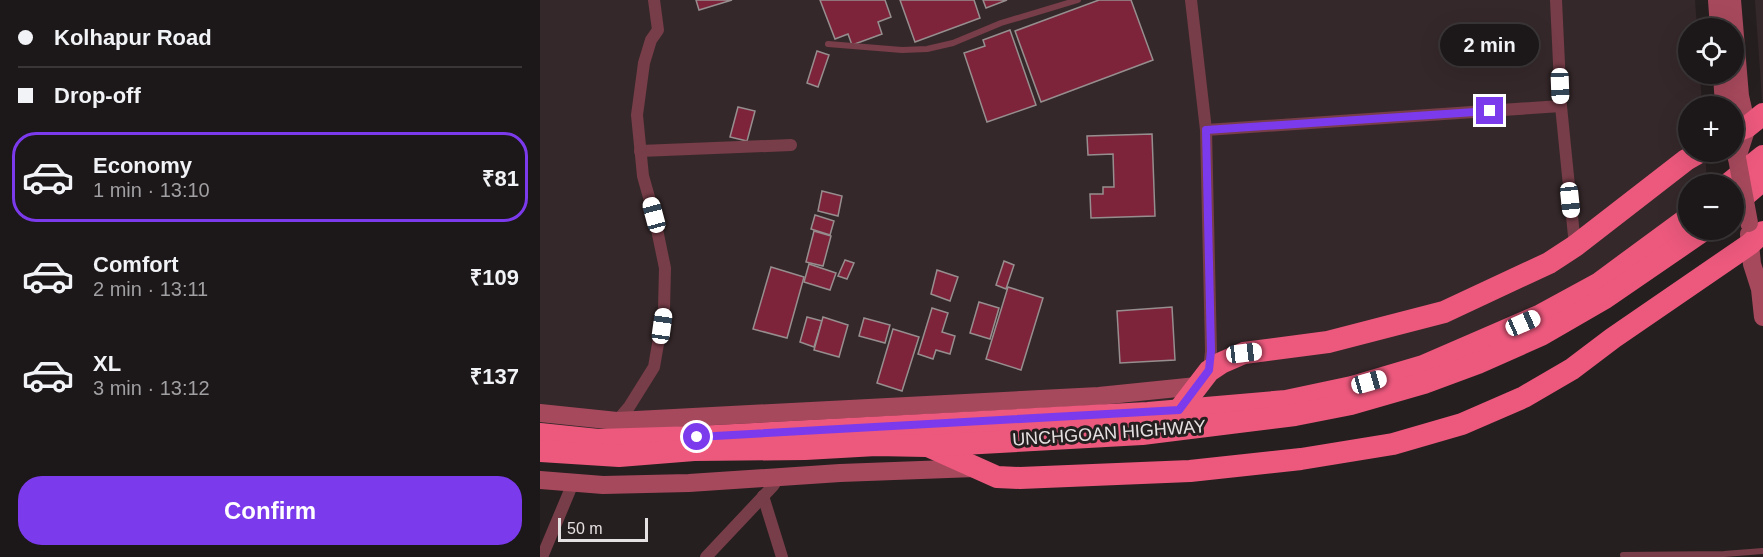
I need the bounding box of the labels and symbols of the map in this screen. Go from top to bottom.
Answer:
callout: 2 min [1440,24,1540,66]
car [1550,68,1570,104]
route end [1476,97,1503,124]
car [1559,181,1581,219]
car [641,195,667,235]
car [651,307,673,345]
car [1503,307,1543,339]
car [1225,342,1263,364]
car [1349,368,1389,396]
street label: UNCHGOAN HIGHWAY [1012,416,1206,450]
route start [683,423,710,450]
scale bar [558,515,648,542]

